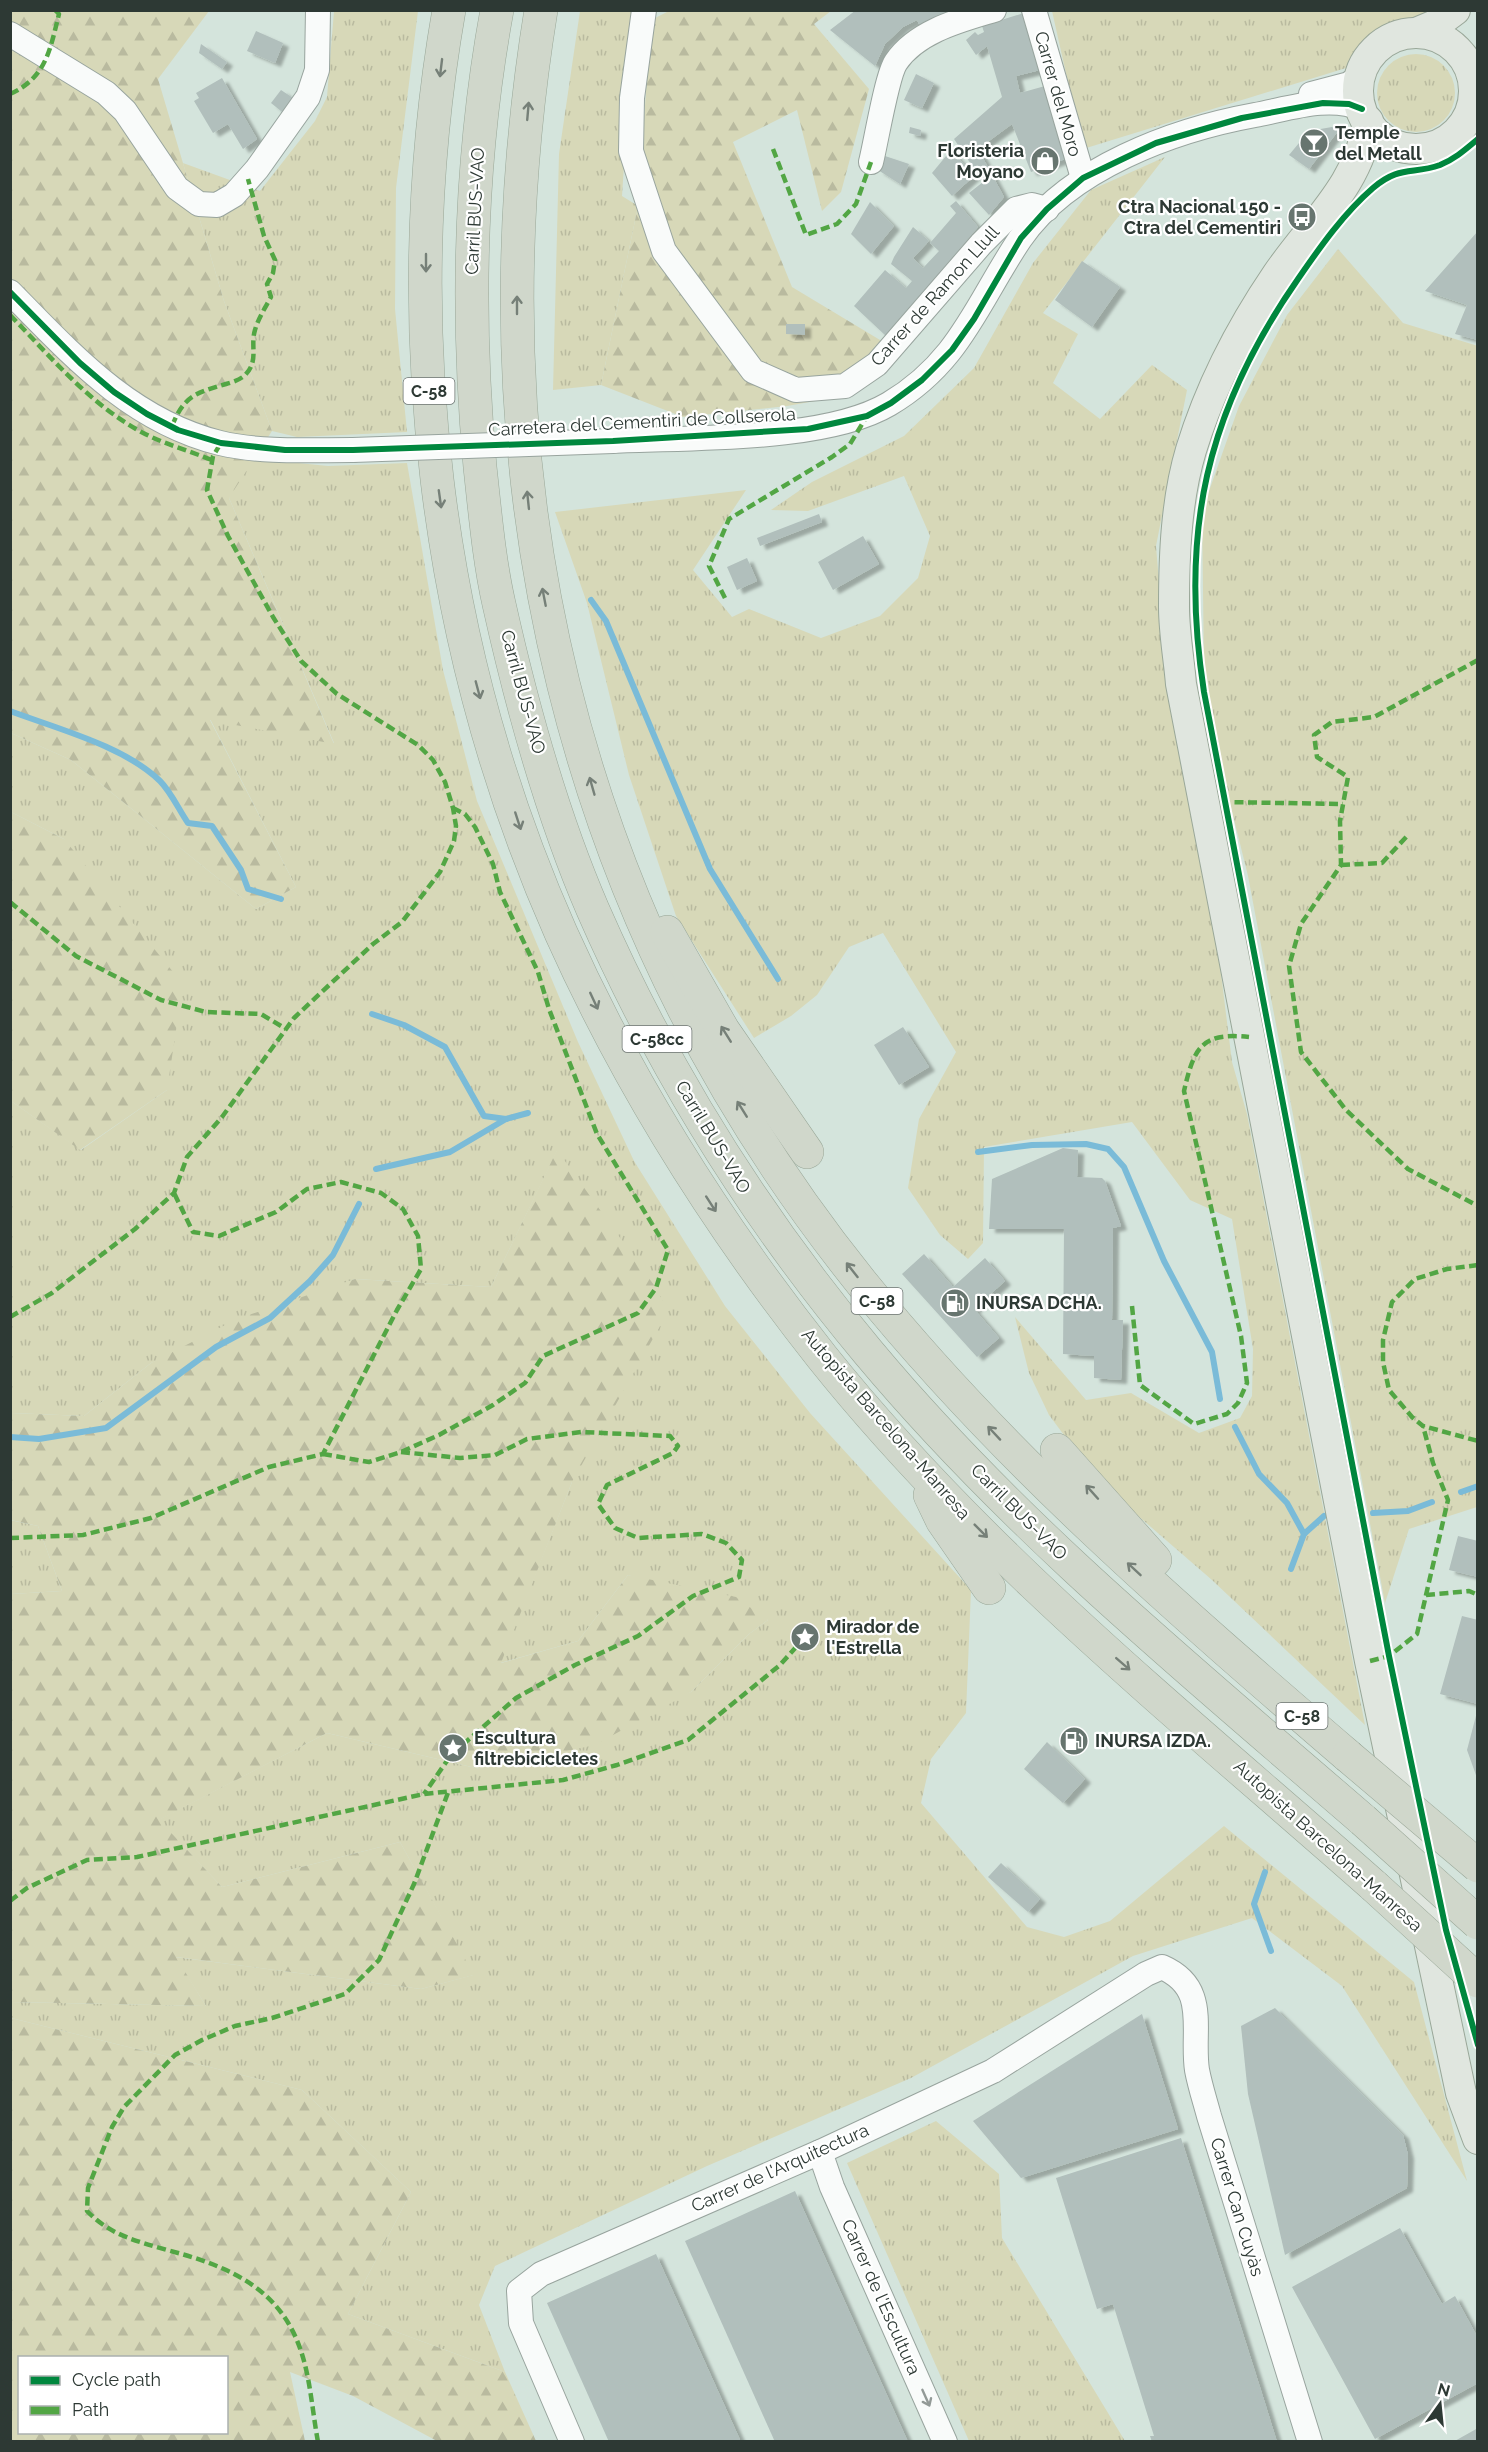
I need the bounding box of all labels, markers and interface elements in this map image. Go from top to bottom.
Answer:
street label: Carrer del Moro [1031,29,1086,159]
one-way arrow [435,58,446,78]
one-way arrow [523,101,534,121]
place label: Temple del Metall [1335,122,1422,164]
bar icon: Temple del Metall [1298,127,1330,159]
place label: Floristeria Moyano [937,140,1024,182]
shop icon: Floristeria Moyano [1029,145,1061,177]
street label: Carril BUS-VAO [461,147,488,275]
place label: Ctra Nacional 150 - Ctra del Cementiri [1118,196,1281,238]
bus stop icon: Ctra Nacional 150 - Ctra del Cementiri [1286,201,1318,233]
street label: Carrer de Ramon Llull [866,221,1003,370]
one-way arrow [420,252,432,272]
one-way arrow [511,296,523,316]
road number: C-58 [404,378,454,404]
street label: Carretera del Cementiri de Collserola [488,403,796,440]
one-way arrow [435,489,446,508]
one-way arrow [522,490,533,510]
one-way arrow [538,588,549,607]
street label: Carril BUS-VAO [497,628,550,756]
one-way arrow [473,680,484,699]
one-way arrow [586,777,597,796]
one-way arrow [513,811,524,830]
one-way arrow [588,991,600,1009]
road number: C-58cc [622,1026,692,1052]
one-way arrow [720,1026,732,1043]
street label: Carril BUS-VAO [672,1077,755,1197]
one-way arrow [735,1101,748,1118]
one-way arrow [705,1195,717,1211]
one-way arrow [846,1262,859,1278]
fuel station icon: INURSA DCHA. [939,1287,971,1319]
road number: C-58 [852,1288,902,1314]
place label: INURSA DCHA. [976,1292,1102,1313]
street label: Autopista Barcelona-Manresa [798,1324,975,1523]
one-way arrow [987,1425,1002,1440]
street label: Carril BUS-VAO [967,1459,1072,1564]
one-way arrow [1085,1485,1099,1500]
one-way arrow [974,1523,989,1538]
one-way arrow [1127,1562,1142,1576]
place label: Mirador de l'Estrella [826,1616,919,1658]
place icon: Mirador de l'Estrella [789,1621,821,1653]
one-way arrow [1115,1657,1130,1671]
road number: C-58 [1276,1703,1328,1729]
fuel station icon: INURSA IZDA. [1058,1725,1090,1757]
place label: Escultura filtrebicicletes [474,1727,598,1769]
place label: INURSA IZDA. [1095,1730,1211,1751]
place icon: Escultura filtrebicicletes [437,1732,469,1764]
street label: Autopista Barcelona-Manresa [1230,1755,1427,1936]
street label: Carrer de l'Arquitectura [688,2119,872,2216]
street label: Carrer Can Cuyàs [1206,2135,1269,2279]
street label: Carrer de l'Escultura [838,2216,925,2378]
legend [18,2356,228,2434]
text: Cycle path [72,2369,161,2390]
north arrow [1410,2374,1470,2434]
text: N [1435,2379,1452,2401]
one-way arrow [921,2389,932,2407]
text: Path [72,2399,109,2420]

